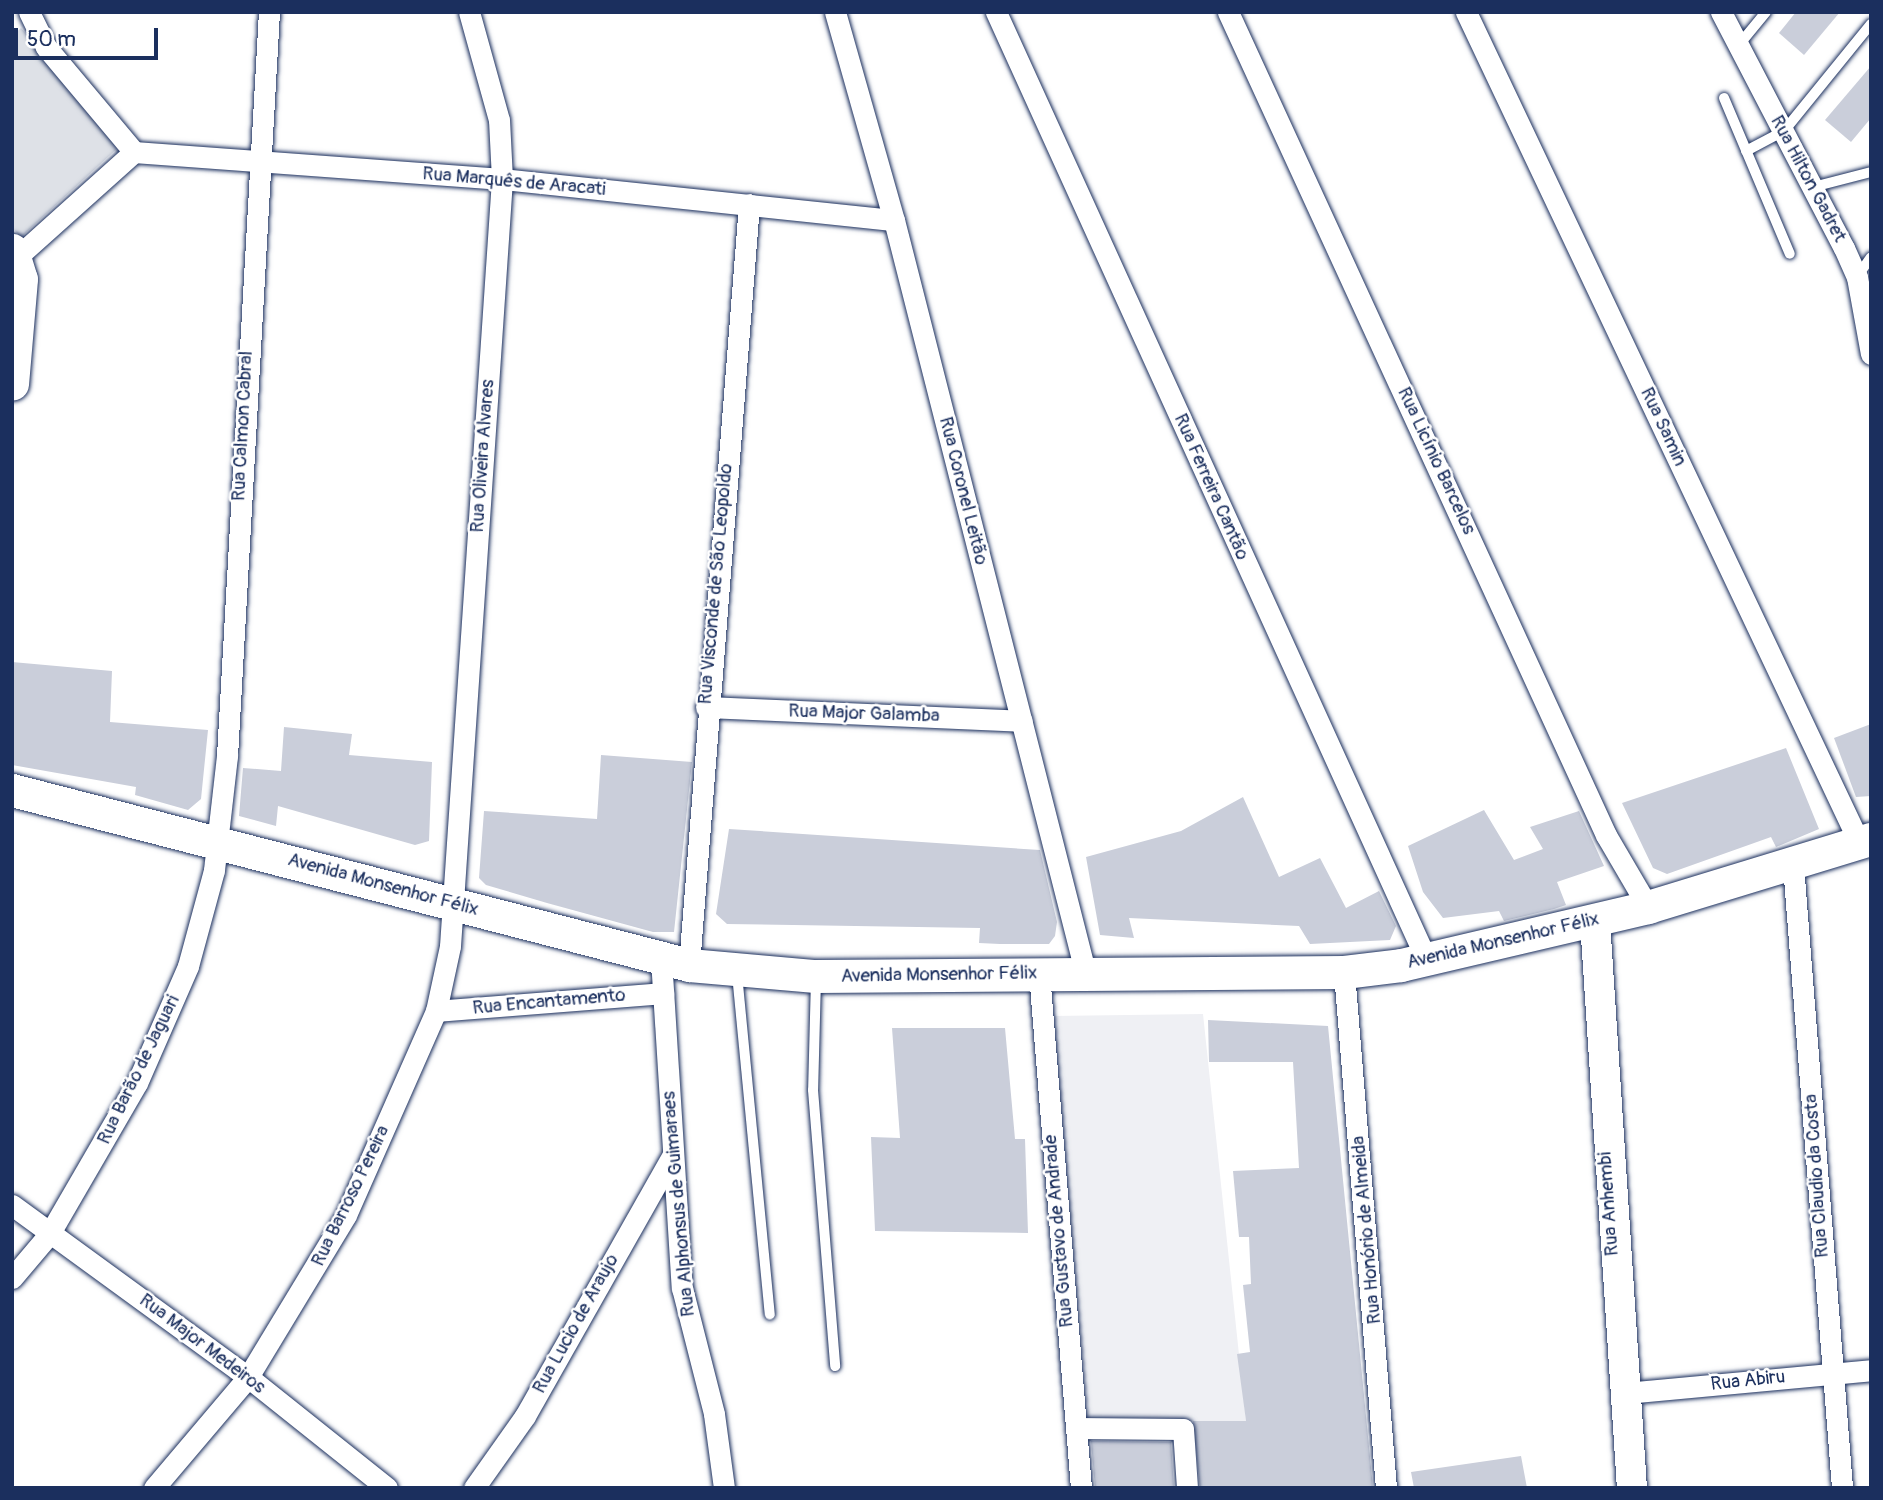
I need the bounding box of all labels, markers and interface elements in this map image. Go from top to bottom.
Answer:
scale bar [18,14,161,58]
text: 50 m [27,26,76,53]
street label: Rua Hilton Gadret [1765,112,1851,246]
street label: Rua Marquês de Aracati [421,163,607,201]
street label: Rua Calmon Cabral [228,350,258,502]
street label: Rua Oliveira Alvares [466,379,500,533]
street label: Rua Licínio Barcelos [1392,384,1480,538]
street label: Rua Samin [1635,384,1691,470]
street label: Rua Ferreira Cantão [1169,410,1253,564]
street label: Rua Coronel Leitão [934,415,992,567]
street label: Rua Visconde de São Leopoldo [694,463,738,705]
street label: Rua Major Galamba [788,700,940,728]
street label: Avenida Monsenhor Félix [285,849,481,921]
street label: Avenida Monsenhor Félix [1405,908,1601,974]
street label: Avenida Monsenhor Félix [841,962,1037,988]
street label: Rua Encantamento [472,984,626,1020]
street label: Rua Barão de Jaguari [93,992,185,1148]
street label: Rua Alphonsus de Guimaraes [658,1090,700,1318]
street label: Rua Claudio da Costa [1800,1093,1834,1259]
street label: Rua Barroso Pereira [307,1122,395,1270]
street label: Rua Gustavo de Andrade [1039,1134,1079,1328]
street label: Rua Honório de Almeida [1347,1135,1387,1325]
street label: Rua Anhembi [1594,1151,1624,1257]
street label: Rua Lucio de Araujo [528,1250,624,1398]
street label: Rua Major Medeiros [134,1289,270,1399]
street label: Rua Abiru [1710,1366,1786,1396]

